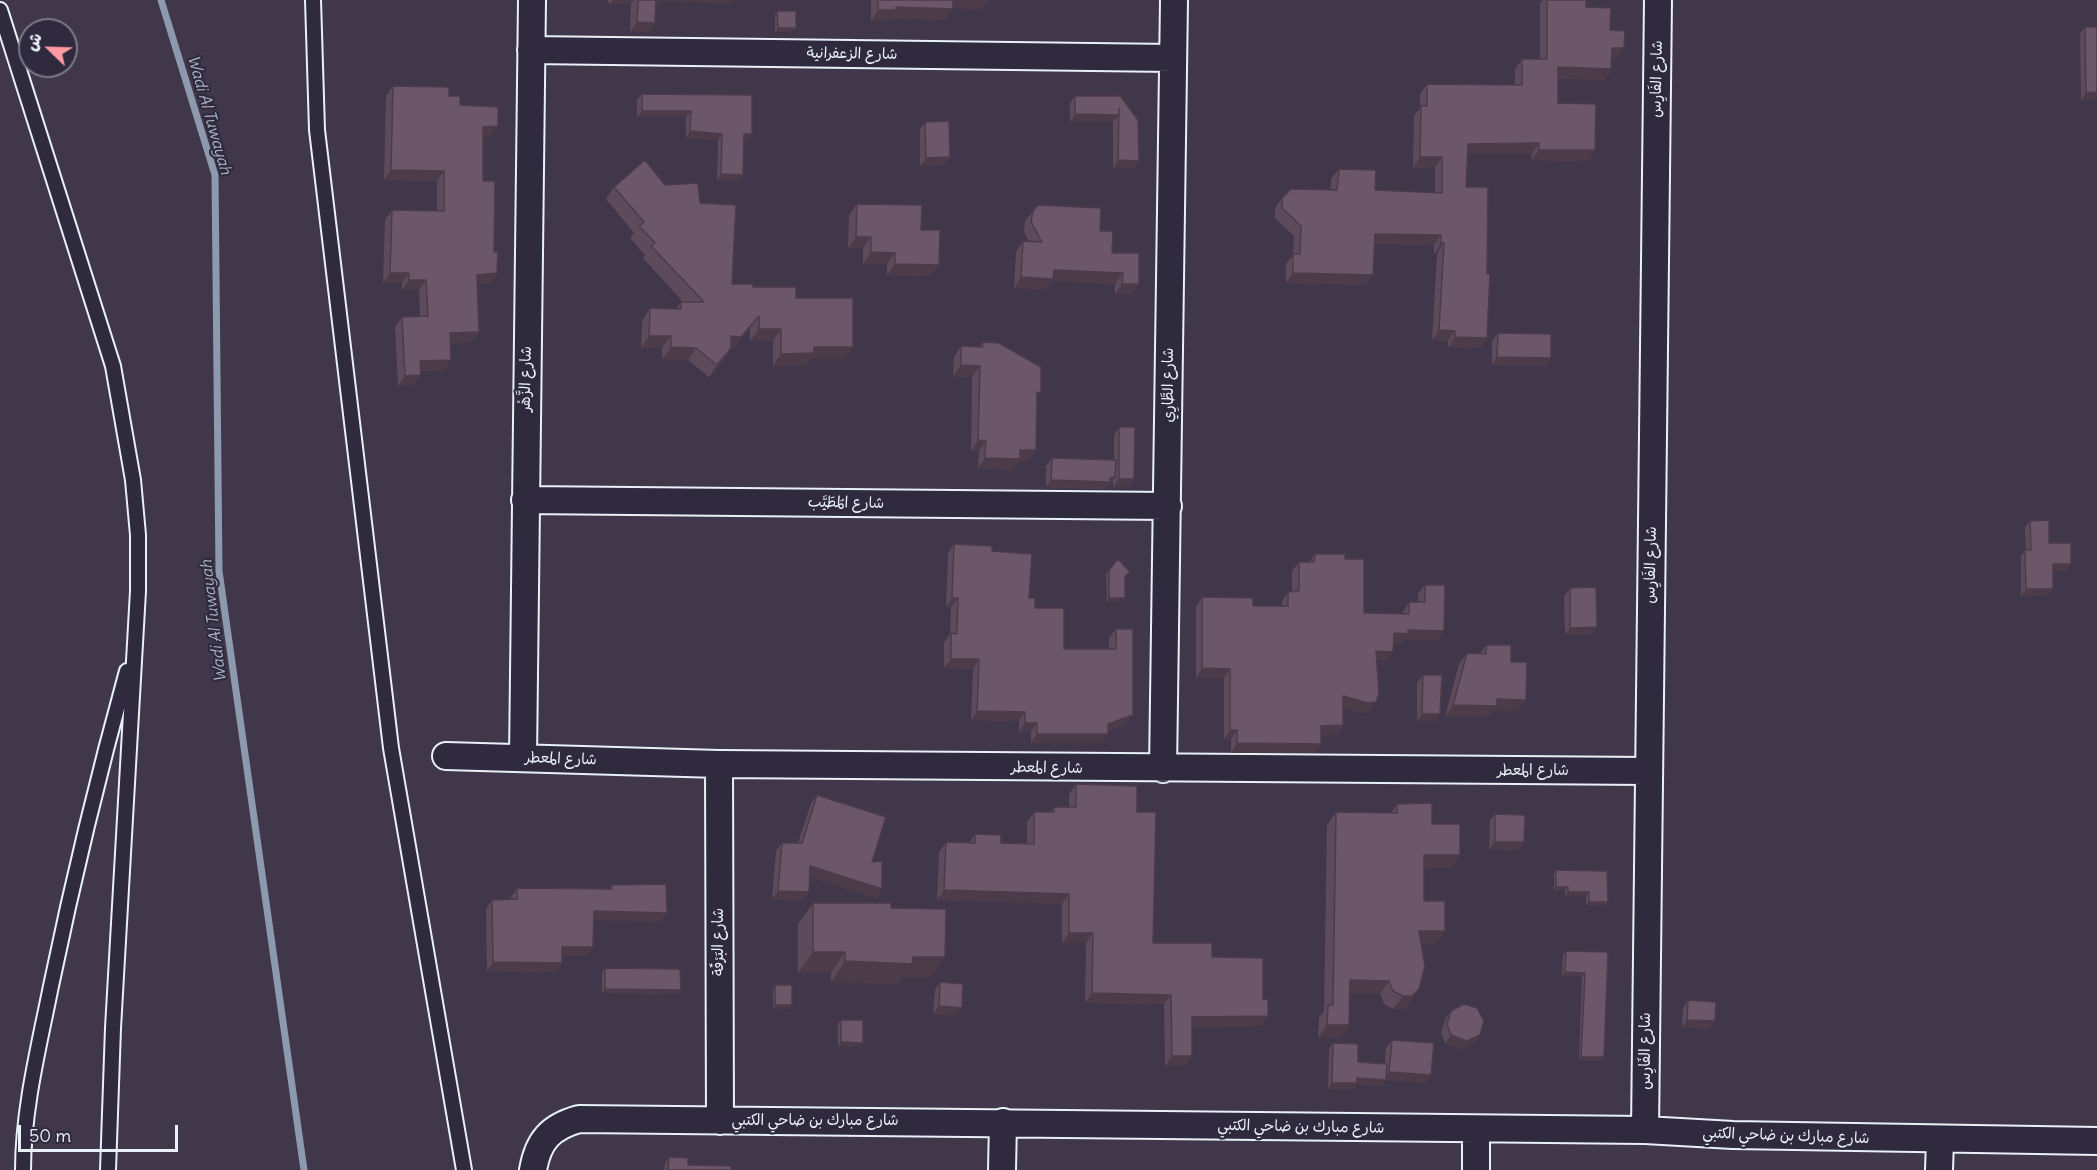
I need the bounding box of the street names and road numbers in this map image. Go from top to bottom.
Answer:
street label: شارع الفَارِس [1647,40,1667,118]
street label: شارع الزعفرانية [806,44,898,64]
street label: شارع الزَّهْر [516,346,536,412]
street label: شارع الطَّارِي [1160,348,1178,422]
street label: شارع المُطَيَّب [808,493,884,513]
street label: شارع الفَارِس [1641,526,1661,604]
street label: شارع المعطر [525,749,597,769]
street label: شارع المعطر [1011,758,1083,778]
street label: شارع المعطر [1497,762,1569,780]
street label: شارع البَرْقَة [710,908,728,976]
street label: شارع الفَارِس [1637,1012,1655,1090]
street label: شارع مبارك بن ضاحي الكتبي [731,1112,899,1130]
street label: شارع مبارك بن ضاحي الكتبي [1217,1117,1385,1137]
street label: شارع مبارك بن ضاحي الكتبي [1702,1124,1870,1148]

